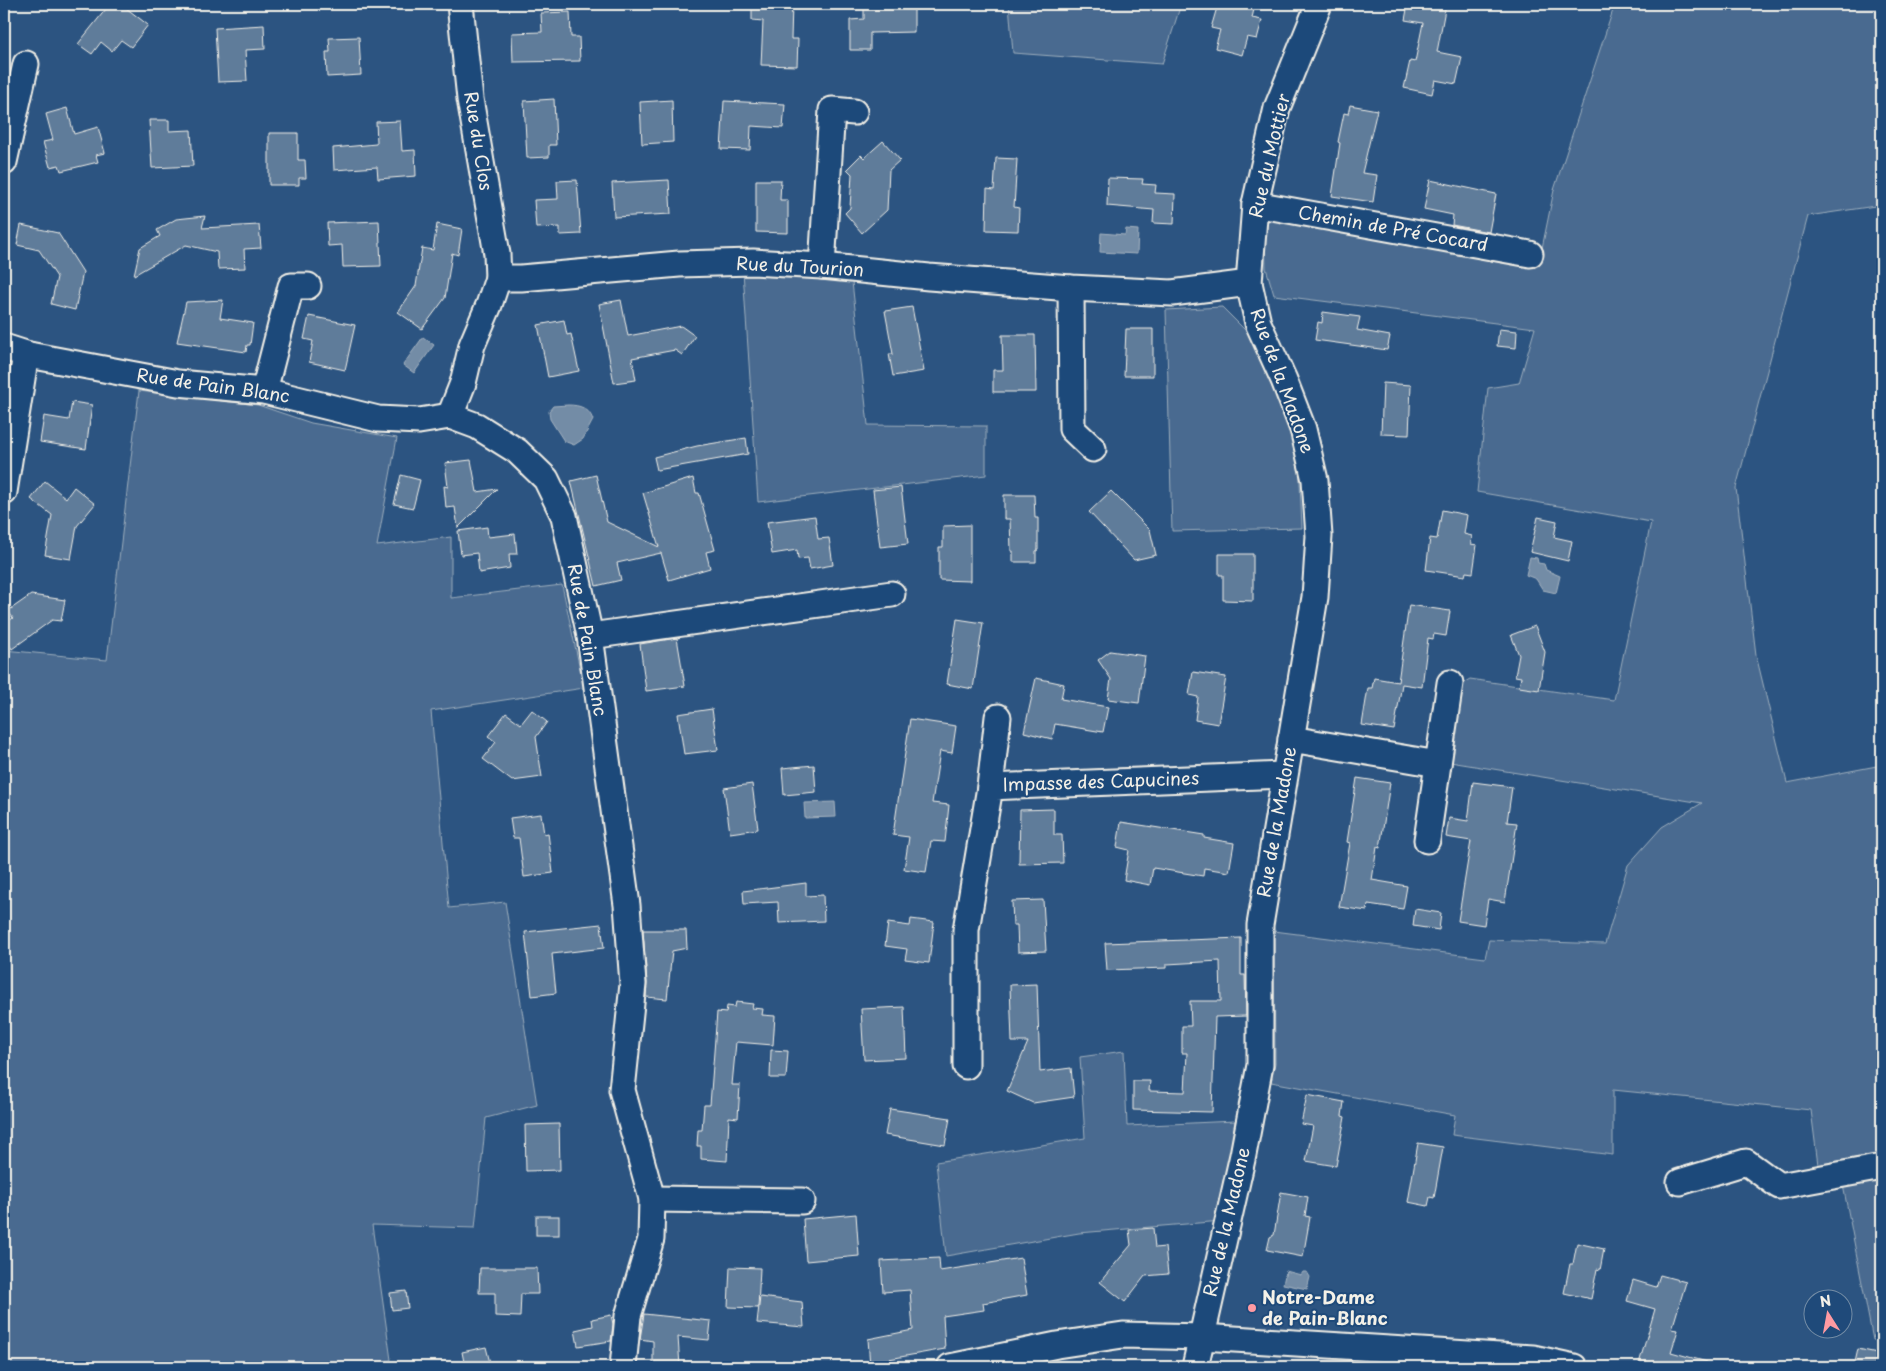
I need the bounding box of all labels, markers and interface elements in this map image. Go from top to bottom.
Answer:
street label: Rue du Clos [458,89,501,192]
street label: Rue du Mottier [1241,90,1296,220]
street label: Chemin de Pré Cocard [1296,198,1490,257]
street label: Rue du Tourion [735,249,865,282]
street label: Rue de la Madone [1245,304,1322,457]
street label: Rue de Pain Blanc [135,360,292,409]
street label: Rue de Pain Blanc [562,561,615,718]
street label: Rue de la Madone [1249,744,1302,899]
street label: Impasse des Capucines [1002,764,1200,797]
street label: Rue de la Madone [1195,1144,1256,1299]
place label: Notre-Dame de Pain-Blanc [1262,1283,1388,1331]
north arrow [1804,1288,1854,1338]
text: N [1818,1289,1833,1312]
marker: Notre-Dame de Pain-Blanc [1246,1302,1258,1314]

